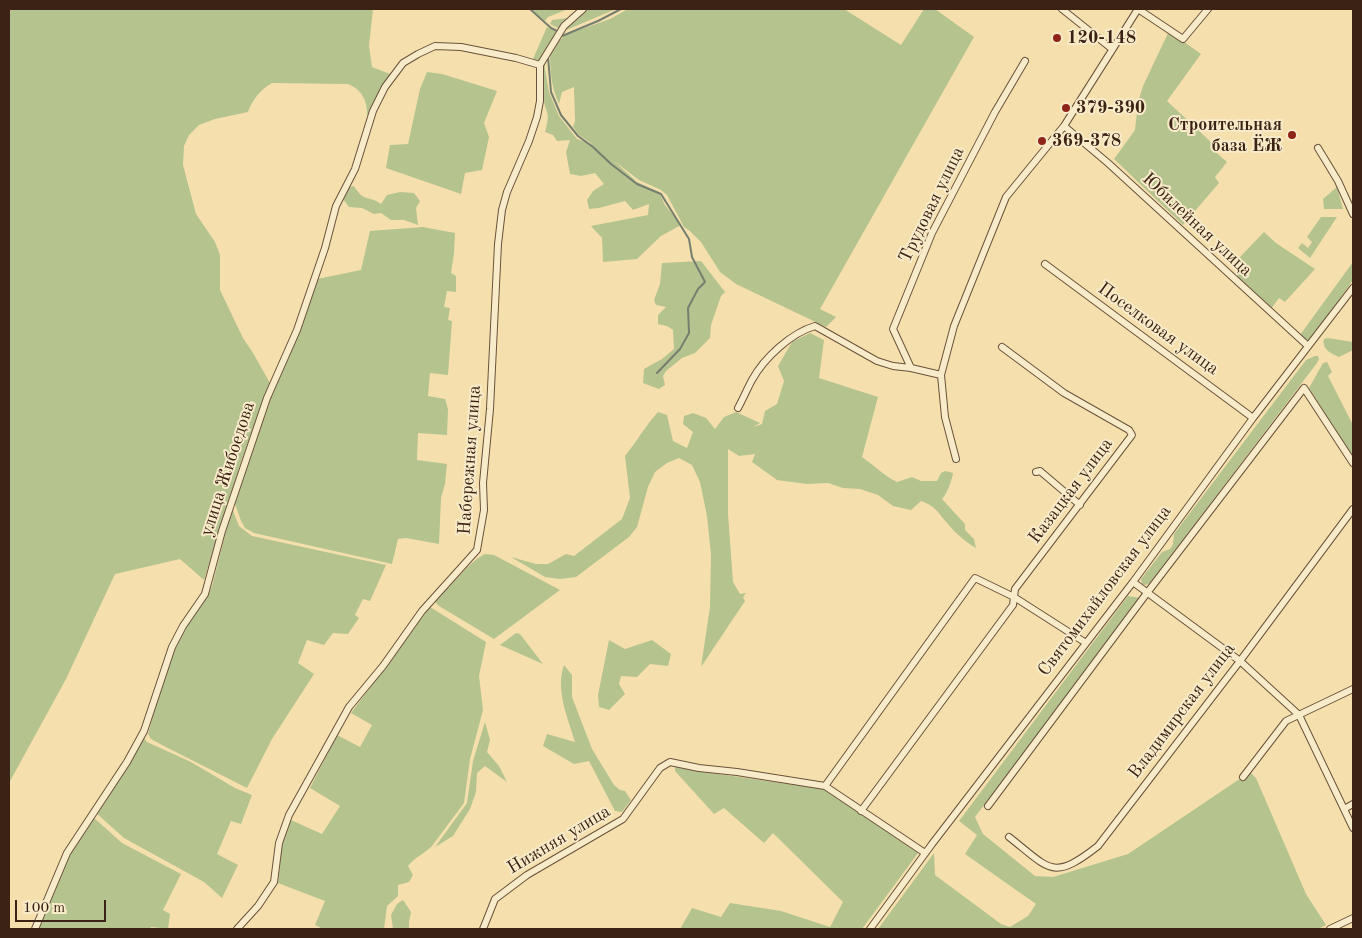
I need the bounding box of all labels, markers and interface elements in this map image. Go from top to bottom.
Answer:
place label: 120-148 [1067,27,1136,49]
marker: 120-148 [1051,32,1063,44]
place label: 379-390 [1076,97,1145,119]
marker: 379-390 [1060,102,1072,114]
place label: Строительная база ЁЖ [1168,114,1282,156]
marker: Строительная база ЁЖ [1286,129,1298,141]
place label: 369-378 [1052,130,1121,152]
marker: 369-378 [1036,135,1048,147]
street label: Трудовая улица [895,144,969,266]
street label: Юбилейная улица [1137,168,1257,282]
street label: Поселковая улица [1093,278,1223,380]
street label: Набережная улица [454,384,486,536]
street label: улица Жибоедова [196,399,260,539]
street label: Казацкая улица [1024,434,1118,548]
street label: Святомихайловская улица [1034,501,1176,681]
street label: Владимирская улица [1124,639,1240,783]
street label: Нижняя улица [504,801,614,879]
scale bar [18,890,109,922]
text: 100 m [23,901,65,916]

